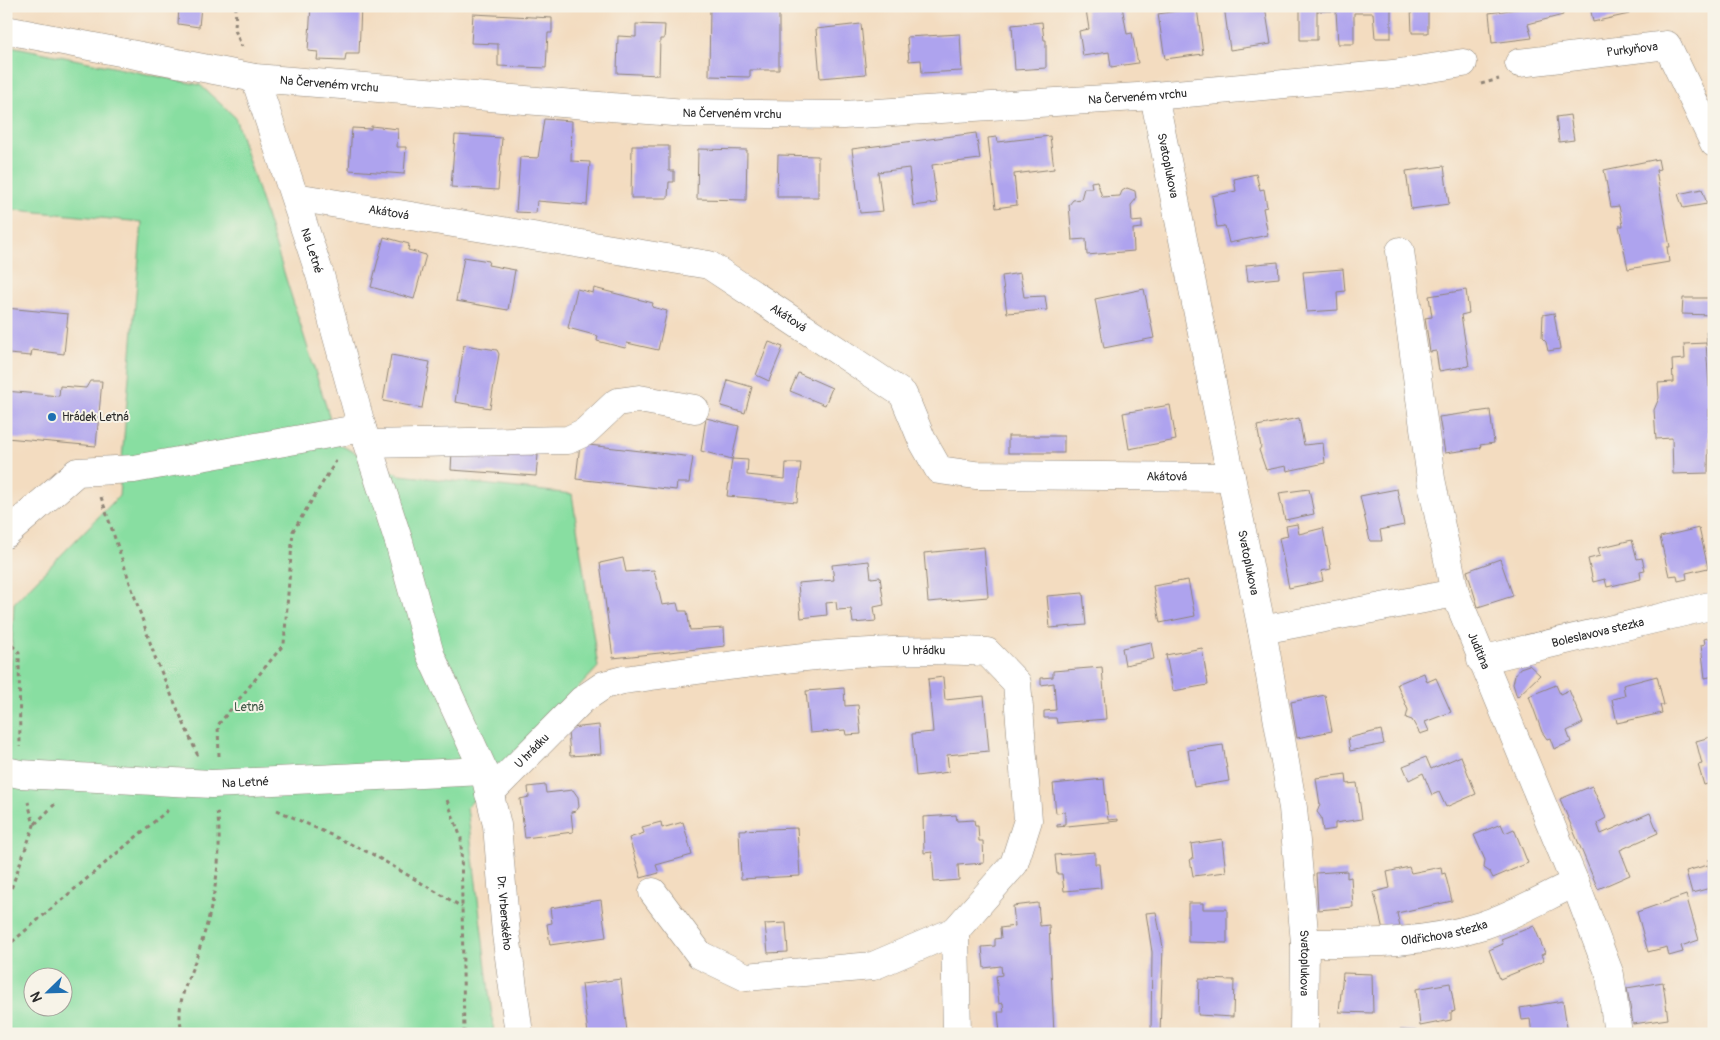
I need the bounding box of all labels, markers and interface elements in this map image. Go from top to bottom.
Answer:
street label: Purkyňova [1606,39,1659,60]
street label: Na Červeném vrchu [279,73,379,96]
street label: Na Červeném vrchu [1088,86,1188,108]
street label: Na Červeném vrchu [682,105,782,122]
street label: Svatoplukova [1154,132,1182,200]
street label: Akátová [367,202,410,224]
street label: Na Letné [297,226,326,276]
street label: Akátová [767,301,810,336]
place label: Hrádek Letná [62,410,129,425]
marker: Hrádek Letná [46,411,58,423]
street label: Akátová [1146,469,1188,485]
street label: Svatoplukova [1234,529,1262,597]
street label: Boleslavova stezka [1550,615,1646,651]
street label: Juditina [1464,630,1493,672]
street label: U hrádku [902,643,945,659]
park label: Letná [234,700,264,715]
street label: U hrádku [512,730,553,772]
street label: Na Letné [222,774,269,792]
street label: Dr. Vrbenského [493,875,515,952]
street label: Oldřichova stezka [1400,917,1490,949]
street label: Svatoplukova [1296,929,1312,997]
north arrow [22,968,72,1018]
text: N [27,989,46,1005]

